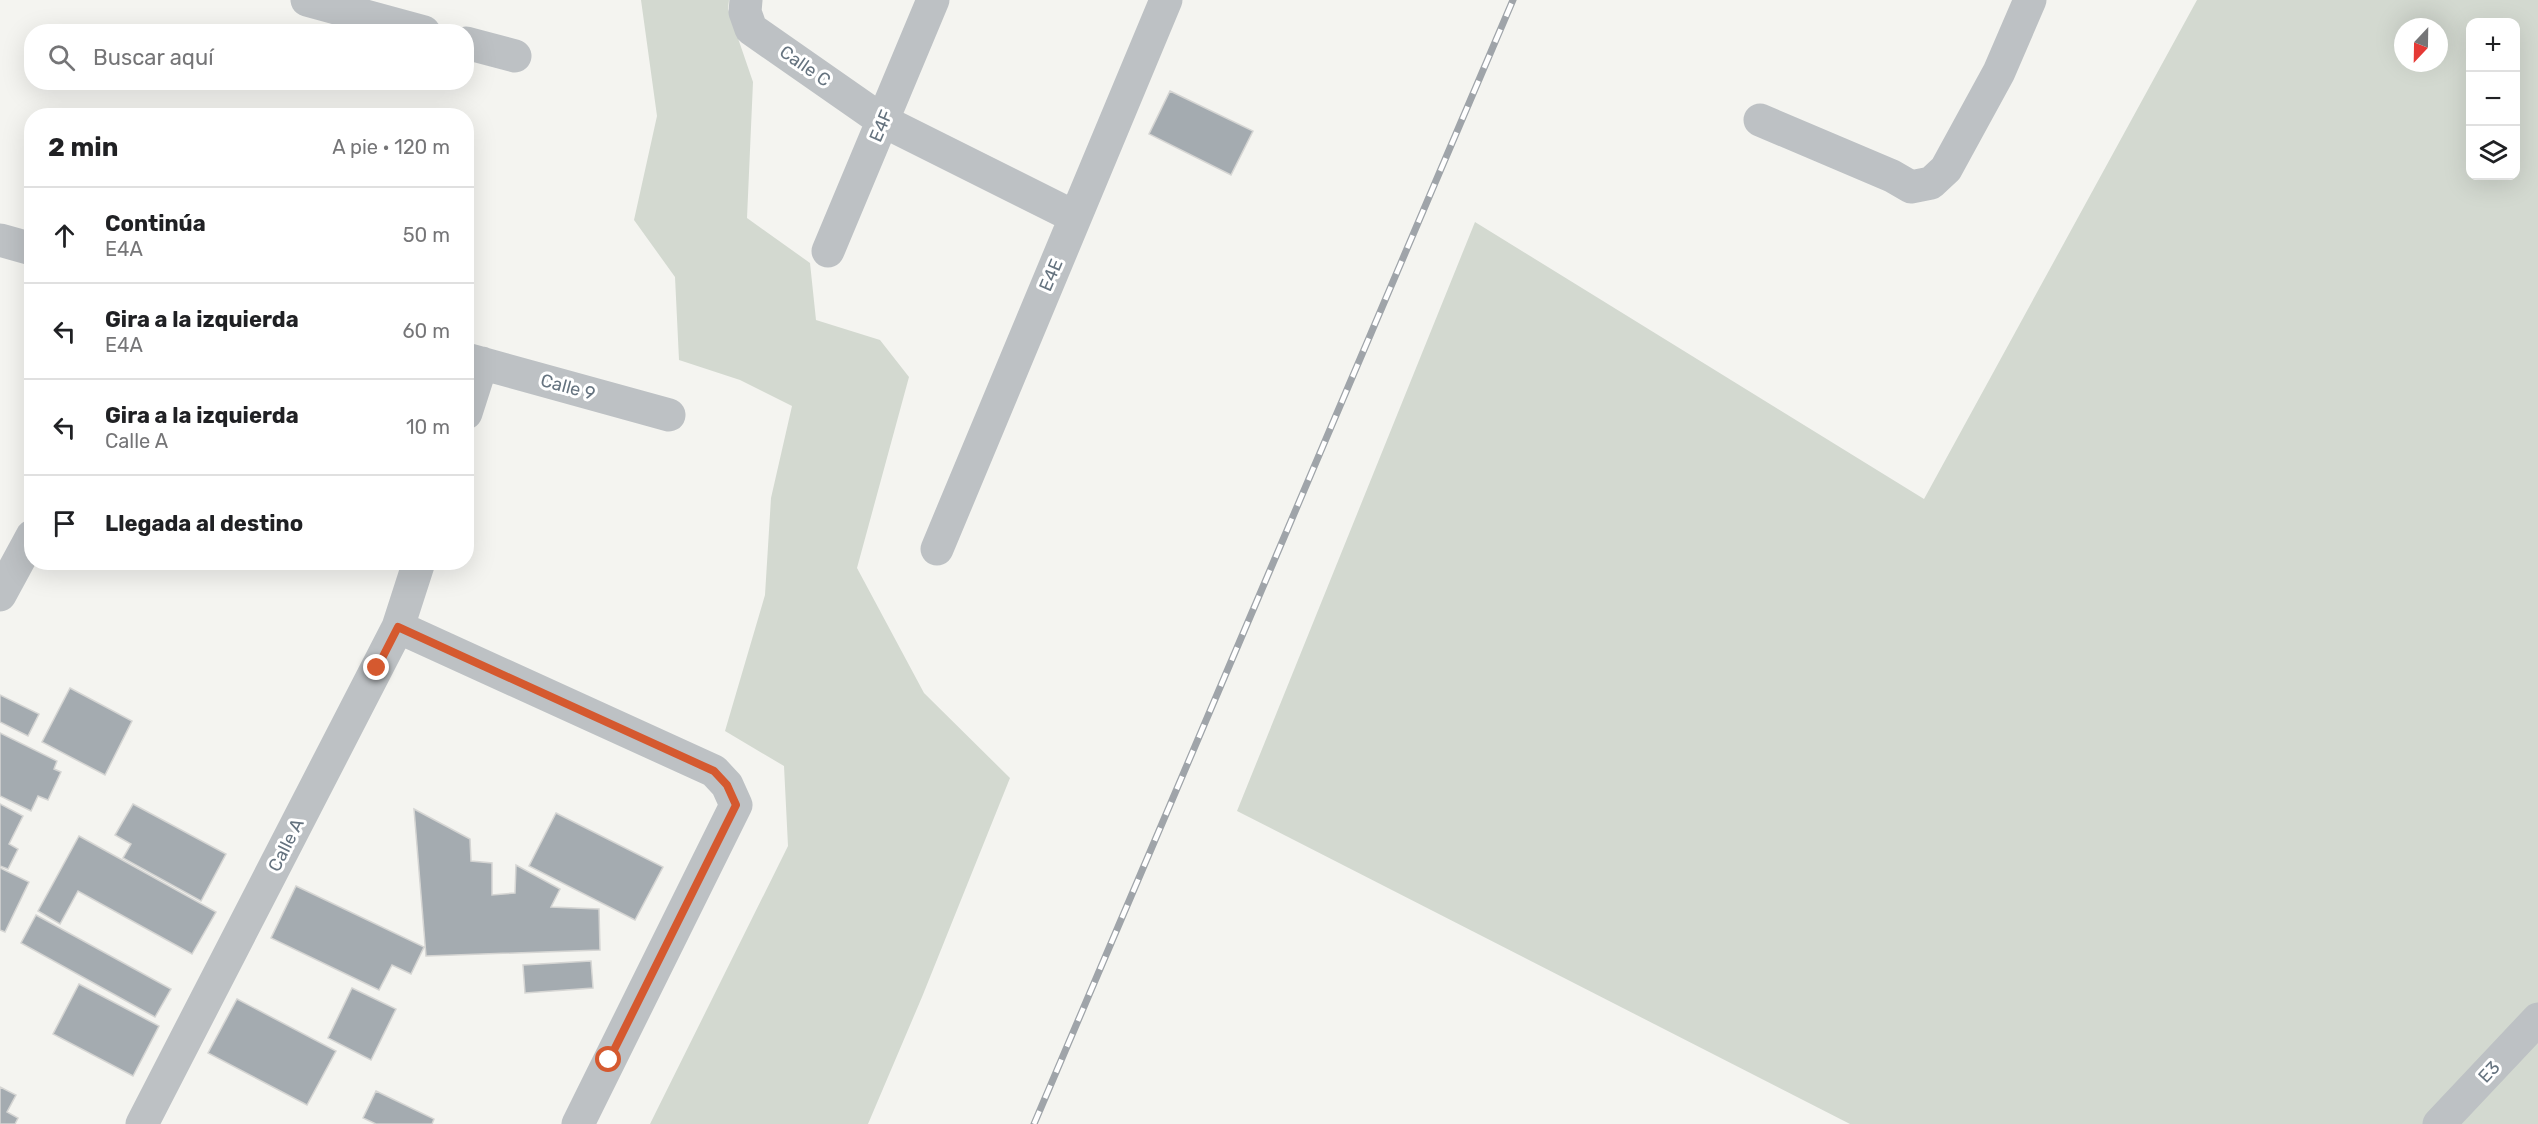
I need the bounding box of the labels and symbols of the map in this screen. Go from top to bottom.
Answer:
north arrow [2394,18,2448,72]
street label: Calle C [775,41,835,91]
street label: E4F [865,107,897,145]
street label: E4E [1034,256,1068,294]
street label: Calle 9 [538,369,598,405]
route end [363,654,389,680]
street label: Calle A [263,815,309,875]
route start [595,1046,621,1072]
street label: E3 [2474,1057,2504,1087]

